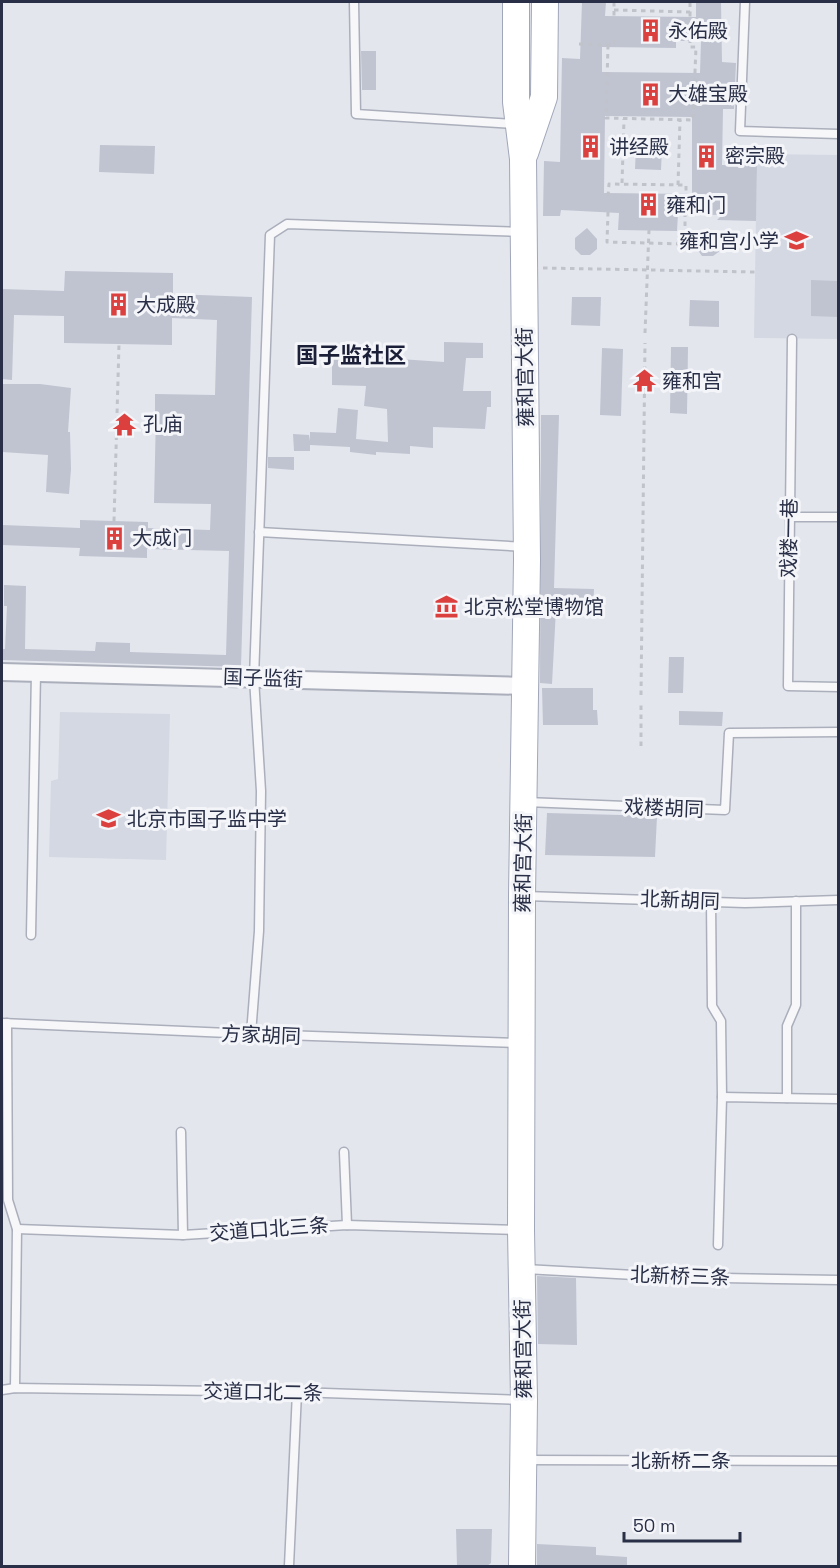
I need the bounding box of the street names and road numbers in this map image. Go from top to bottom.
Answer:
street label: 雍和宫大街 [511,327,539,427]
street label: 戏楼一巷 [775,498,803,578]
street label: 国子监街 [223,664,303,692]
street label: 戏楼胡同 [624,794,704,822]
street label: 雍和宫大街 [509,813,537,913]
street label: 北新胡同 [640,886,720,914]
street label: 方家胡同 [221,1021,301,1049]
street label: 交道口北三条 [208,1212,330,1246]
street label: 北新桥三条 [630,1261,730,1291]
street label: 雍和宫大街 [509,1299,537,1399]
street label: 交道口北二条 [203,1378,323,1406]
street label: 北新桥二条 [631,1448,731,1474]

